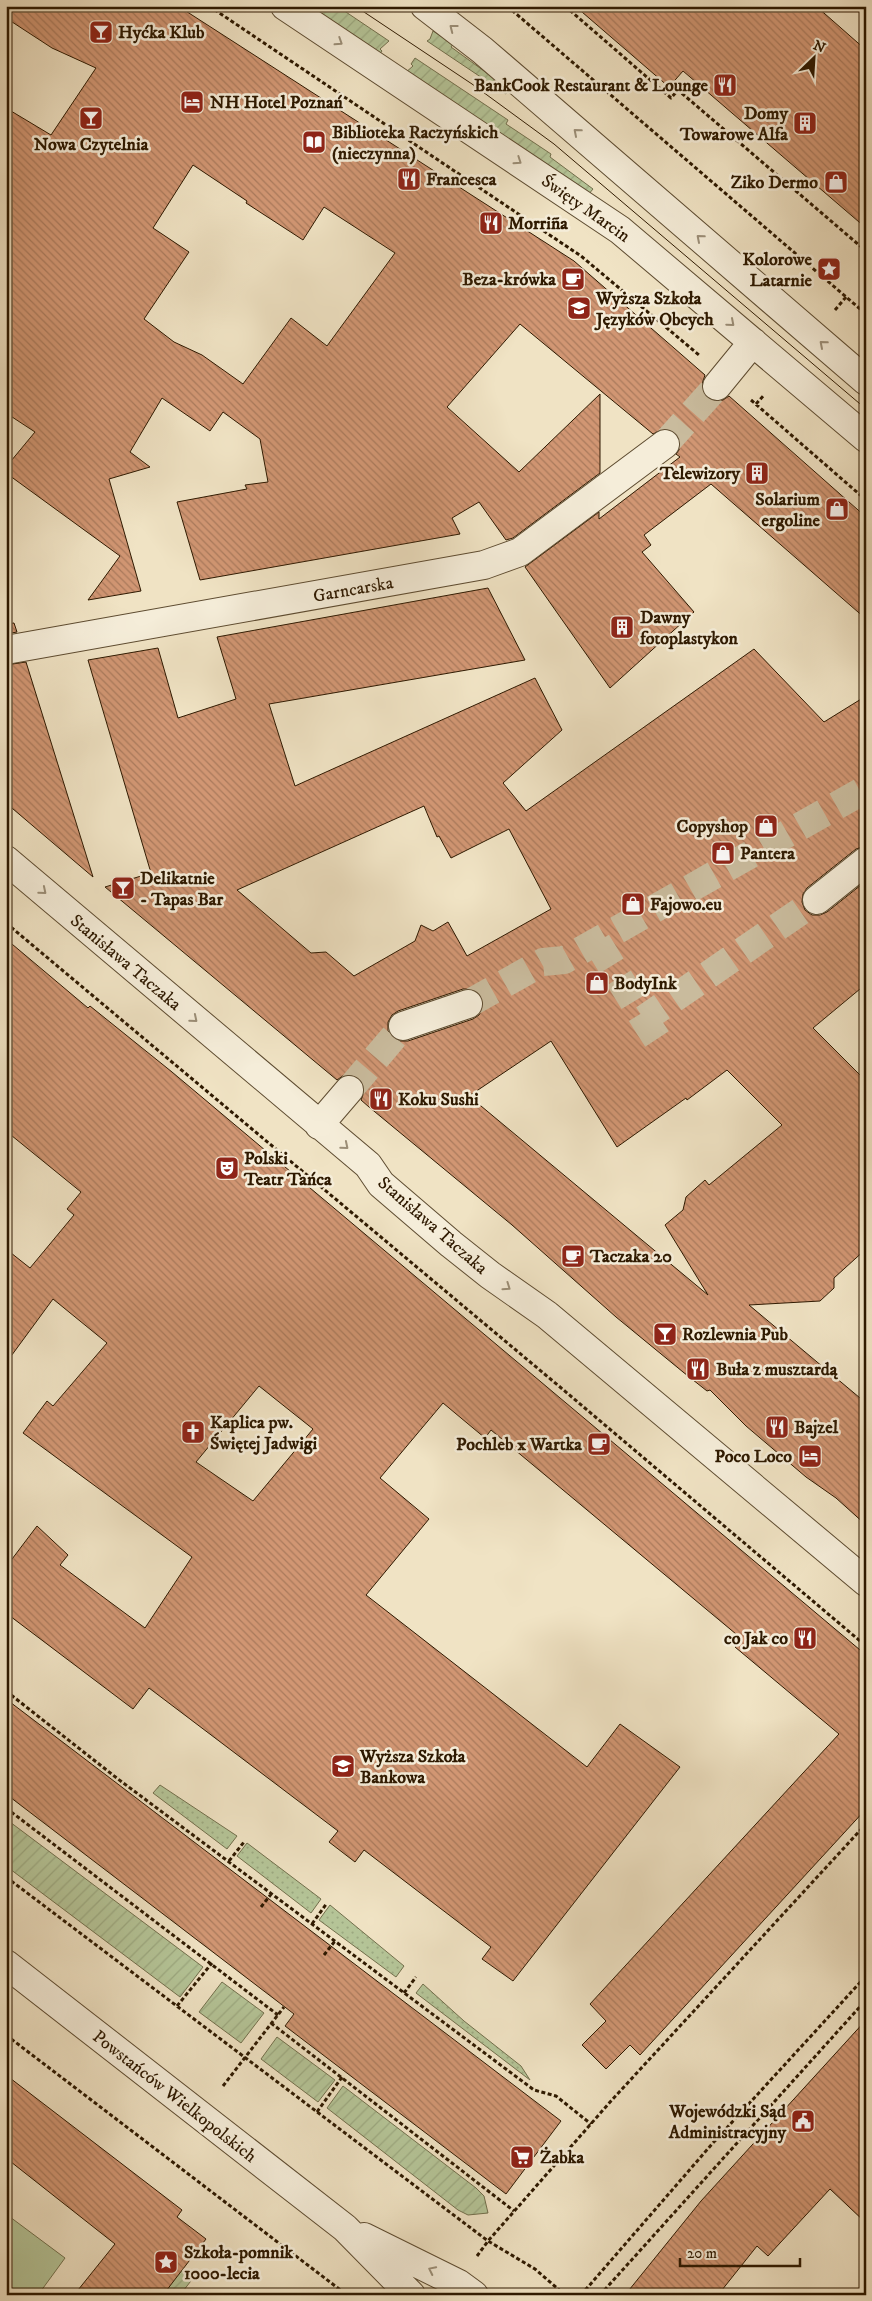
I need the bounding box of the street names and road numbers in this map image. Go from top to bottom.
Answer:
street label: Święty Marcin [537,169,635,248]
street label: Garncarska [311,572,395,608]
street label: Stanisława Taczaka [65,910,186,1016]
street label: Stanisława Taczaka [373,1172,492,1280]
street label: Powstańców Wielkopolskich [88,2026,261,2168]

